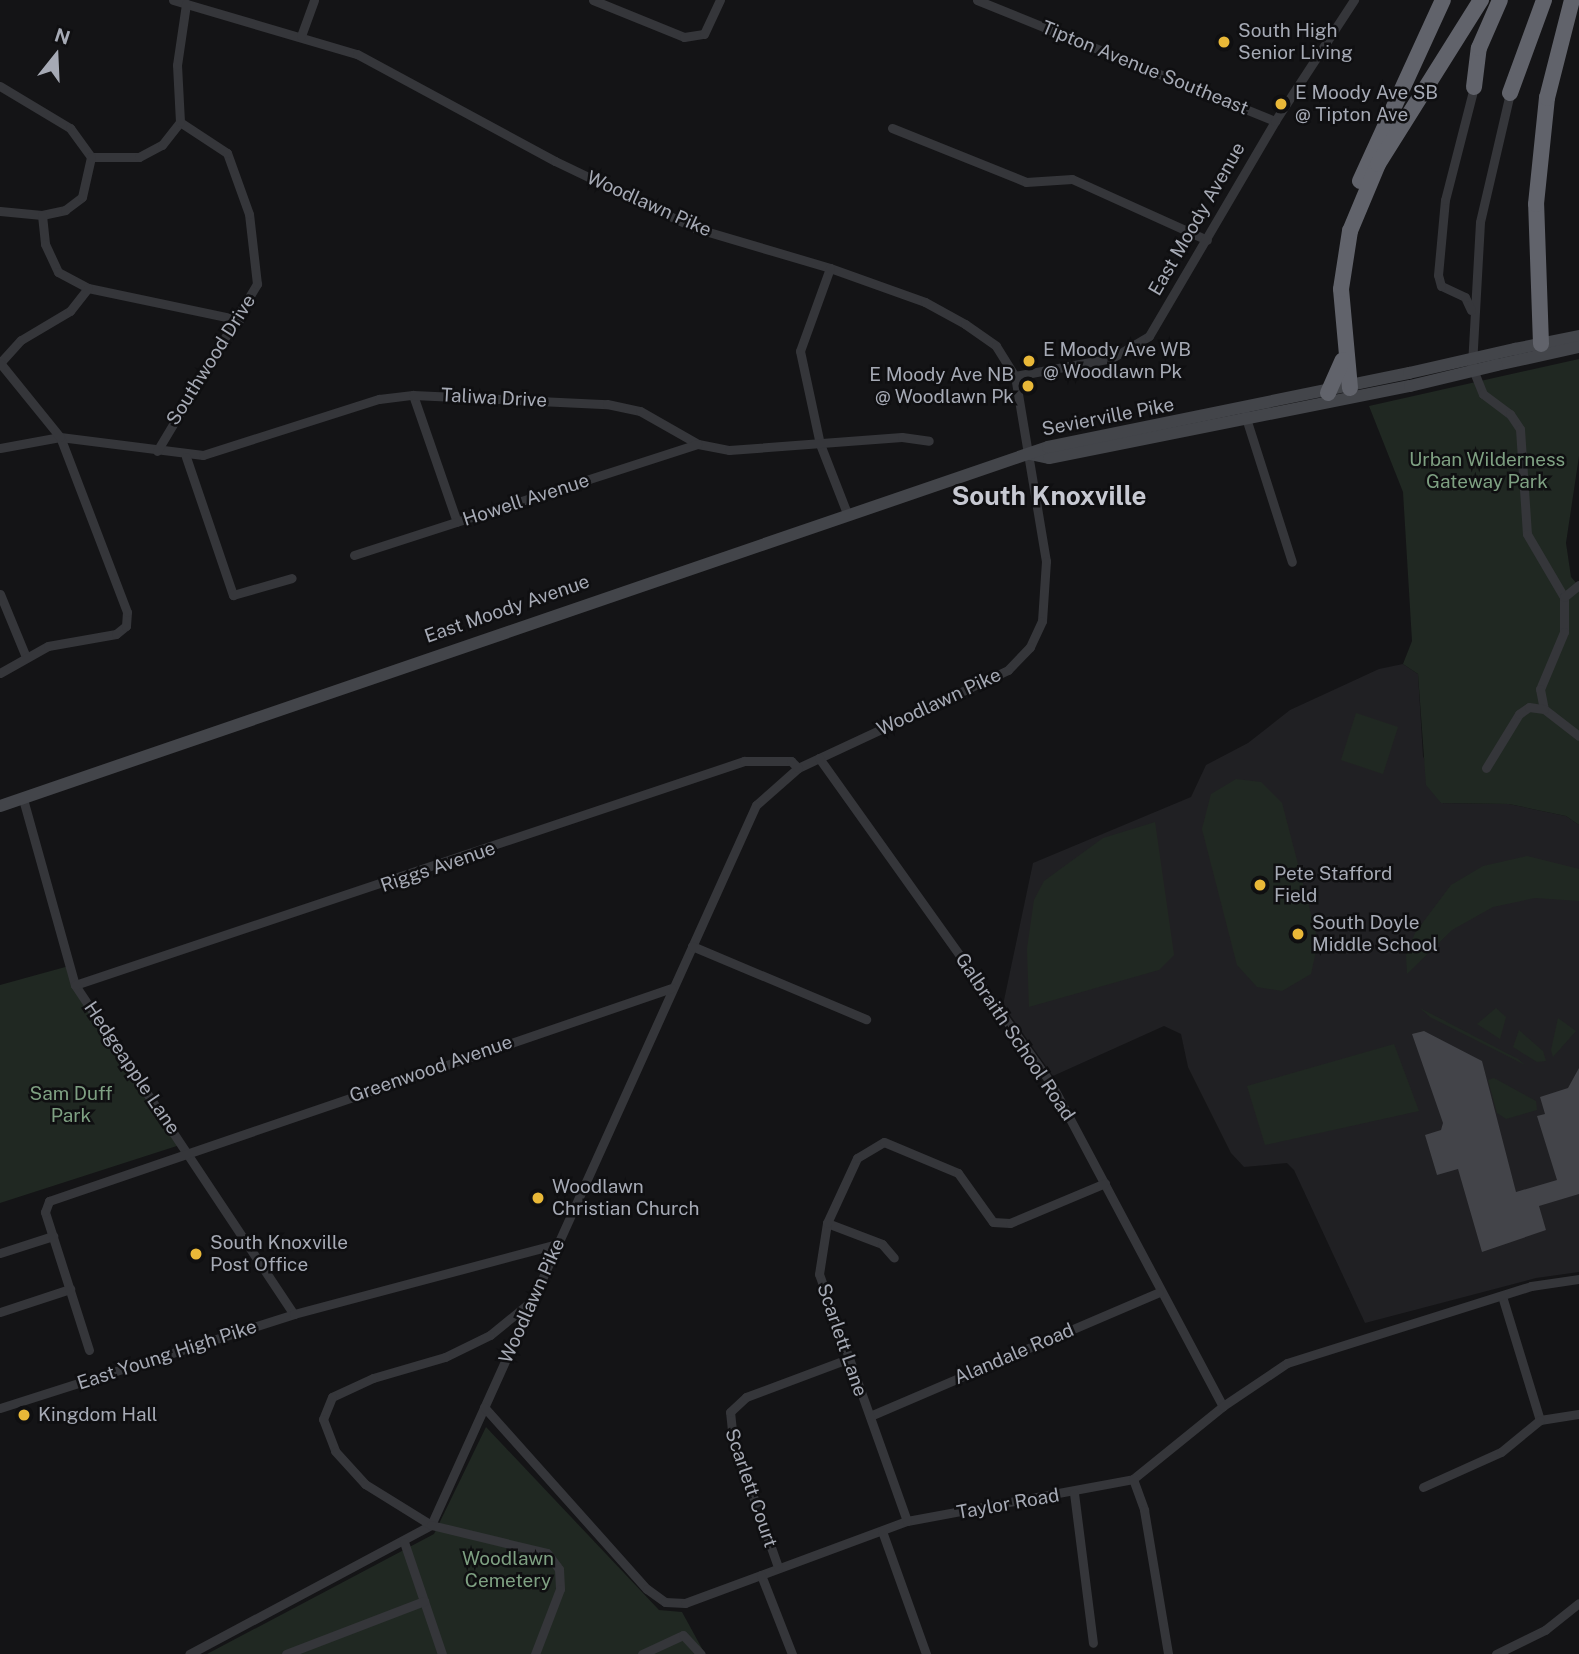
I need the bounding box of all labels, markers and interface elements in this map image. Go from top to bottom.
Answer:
street label: Tipton Avenue Southeast [1038,16,1252,120]
place label: South High Senior Living [1238,20,1353,64]
north arrow [21,21,91,91]
text: N [52,23,73,49]
marker: South High Senior Living [1216,34,1232,50]
place label: E Moody Ave SB @ Tipton Ave [1295,82,1438,126]
marker: E Moody Ave SB @ Tipton Ave [1273,96,1289,112]
street label: East Moody Avenue [1144,138,1250,300]
street label: Woodlawn Pike [583,166,715,242]
street label: Southwood Drive [162,290,260,430]
place label: E Moody Ave WB @ Woodlawn Pk [1043,339,1192,383]
marker: E Moody Ave WB @ Woodlawn Pk [1021,353,1037,369]
place label: E Moody Ave NB @ Woodlawn Pk [869,364,1014,408]
marker: E Moody Ave NB @ Woodlawn Pk [1020,378,1036,394]
street label: Taliwa Drive [440,384,548,412]
street label: Sevierville Pike [1040,393,1176,441]
park label: Urban Wilderness Gateway Park [1409,449,1565,493]
street label: Howell Avenue [460,469,592,531]
district label: South Knoxville [951,480,1147,512]
street label: East Moody Avenue [421,570,593,648]
street label: Woodlawn Pike [873,663,1005,741]
street label: Riggs Avenue [378,837,498,897]
place label: Pete Stafford Field [1274,863,1392,907]
marker: Pete Stafford Field [1252,877,1268,893]
place label: South Doyle Middle School [1312,912,1438,956]
marker: South Doyle Middle School [1290,926,1306,942]
street label: Galbraith School Road [950,949,1080,1125]
street label: Hedgeapple Lane [79,997,185,1139]
street label: Greenwood Avenue [347,1030,515,1108]
park label: Sam Duff Park [29,1083,113,1127]
place label: Woodlawn Christian Church [552,1176,699,1220]
marker: Woodlawn Christian Church [530,1190,546,1206]
place label: South Knoxville Post Office [210,1232,348,1276]
street label: Woodlawn Pike [494,1235,570,1367]
marker: South Knoxville Post Office [188,1246,204,1262]
street label: Scarlett Lane [812,1281,872,1399]
street label: East Young High Pike [74,1315,260,1395]
street label: Alandale Road [951,1318,1077,1390]
place label: Kingdom Hall [38,1404,158,1426]
marker: Kingdom Hall [16,1407,32,1423]
street label: Scarlett Court [720,1425,782,1551]
street label: Taylor Road [955,1484,1061,1524]
park label: Woodlawn Cemetery [462,1548,554,1592]

